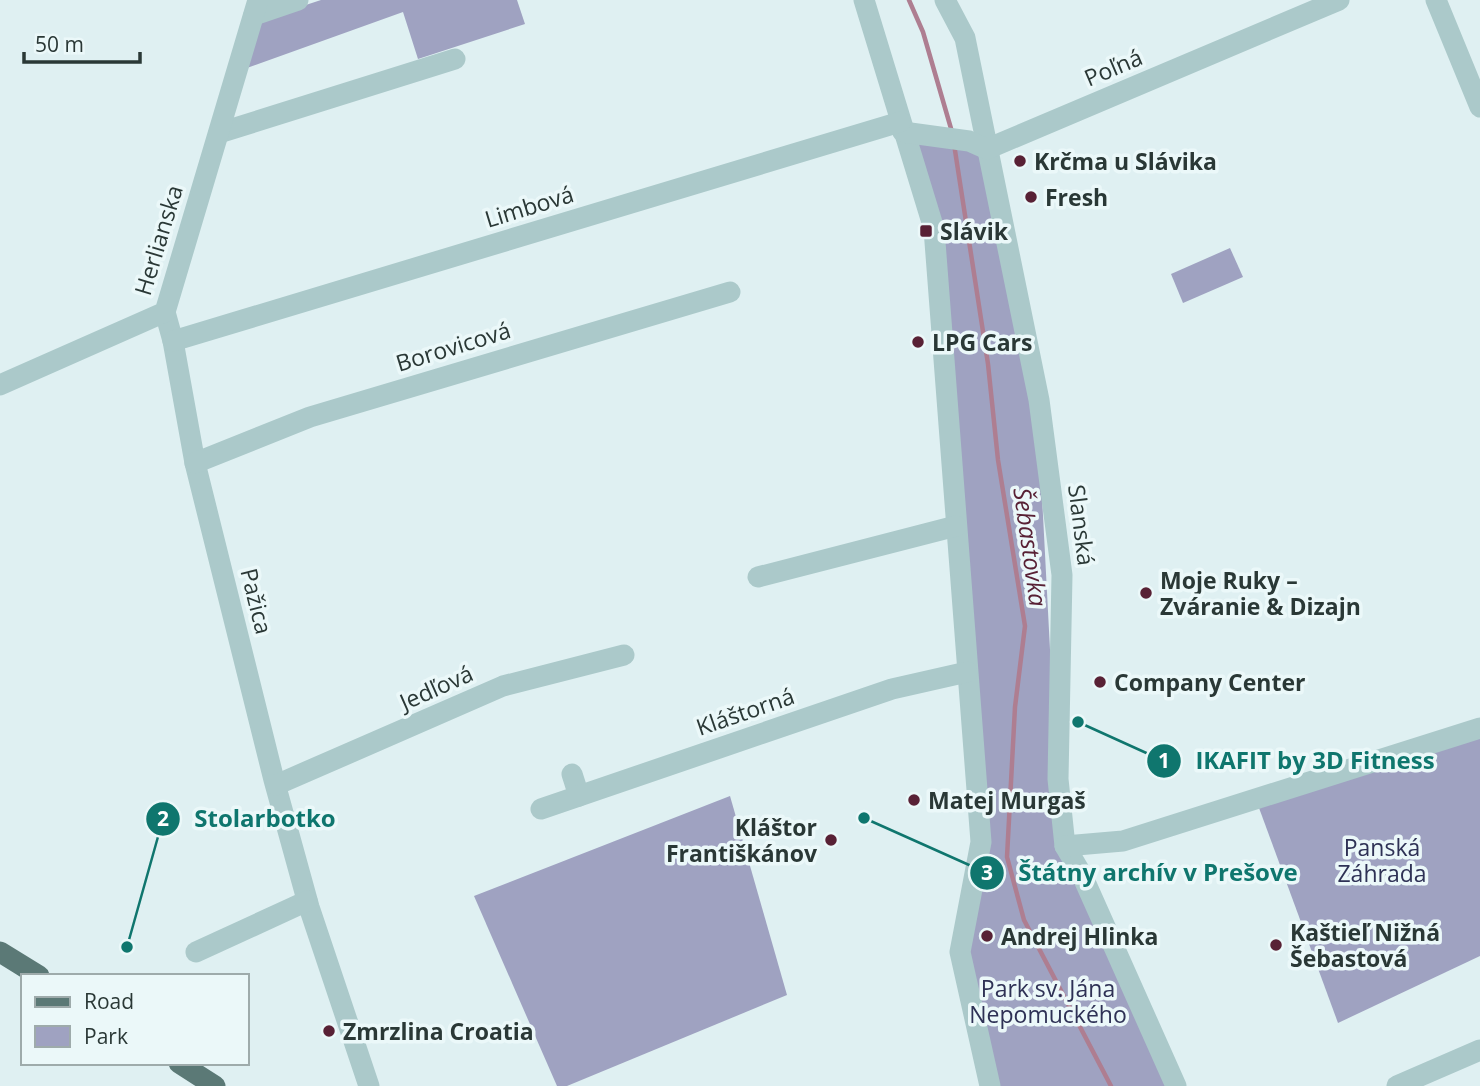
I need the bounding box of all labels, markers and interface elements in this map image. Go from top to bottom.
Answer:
scale bar [24,21,140,65]
text: 50 m [35,30,84,58]
street label: Poľná [1079,40,1147,94]
place label: Krčma u Slávika [1034,145,1217,177]
marker: Krčma u Slávika [1012,153,1028,169]
street label: Limbová [481,177,577,235]
street label: Herlianska [126,181,190,299]
place label: Fresh [1045,181,1108,213]
marker: Fresh [1023,189,1039,205]
place label: Slávik [940,215,1009,247]
marker: Slávik [918,223,934,239]
street label: Borovicová [392,313,514,379]
place label: LPG Cars [932,326,1033,358]
marker: LPG Cars [910,334,926,350]
street label: Slanská [1061,483,1103,567]
water label: Šebastovka [1006,485,1056,609]
place label: Moje Ruky – Zváranie & Dizajn [1160,564,1361,622]
street label: Pažica [233,565,281,637]
marker: Moje Ruky – Zváranie & Dizajn [1138,585,1154,601]
street label: Jedľová [392,657,478,718]
place label: Company Center [1114,666,1305,698]
marker: Company Center [1092,674,1108,690]
street label: Kláštorná [692,679,798,743]
callout: IKAFIT by 3D Fitness [1147,738,1449,783]
text: IKAFIT by 3D Fitness [1195,743,1435,776]
text: 1 [1158,746,1170,774]
place label: Matej Murgaš [928,784,1086,816]
marker: Matej Murgaš [906,792,922,808]
callout: Stolarbotko [146,796,350,841]
text: Stolarbotko [194,801,336,834]
text: 2 [157,804,169,832]
place label: Kláštor Františkánov [666,811,818,869]
park label: Panská Záhrada [1337,831,1427,889]
marker: Kláštor Františkánov [823,832,839,848]
callout: Štátny archív v Prešove [970,850,1312,895]
text: Štátny archív v Prešove [1018,855,1298,888]
text: 3 [981,858,993,886]
place label: Kaštieľ Nižná Šebastová [1290,916,1440,974]
place label: Andrej Hlinka [1001,920,1158,952]
marker: Andrej Hlinka [979,928,995,944]
marker: Kaštieľ Nižná Šebastová [1268,937,1284,953]
park label: Park sv. Jána Nepomuckého [969,972,1127,1030]
legend [21,974,248,1065]
text: Road [84,987,134,1015]
place label: Zmrzlina Croatia [343,1015,534,1047]
text: Park [84,1022,128,1050]
marker: Zmrzlina Croatia [321,1023,337,1039]

